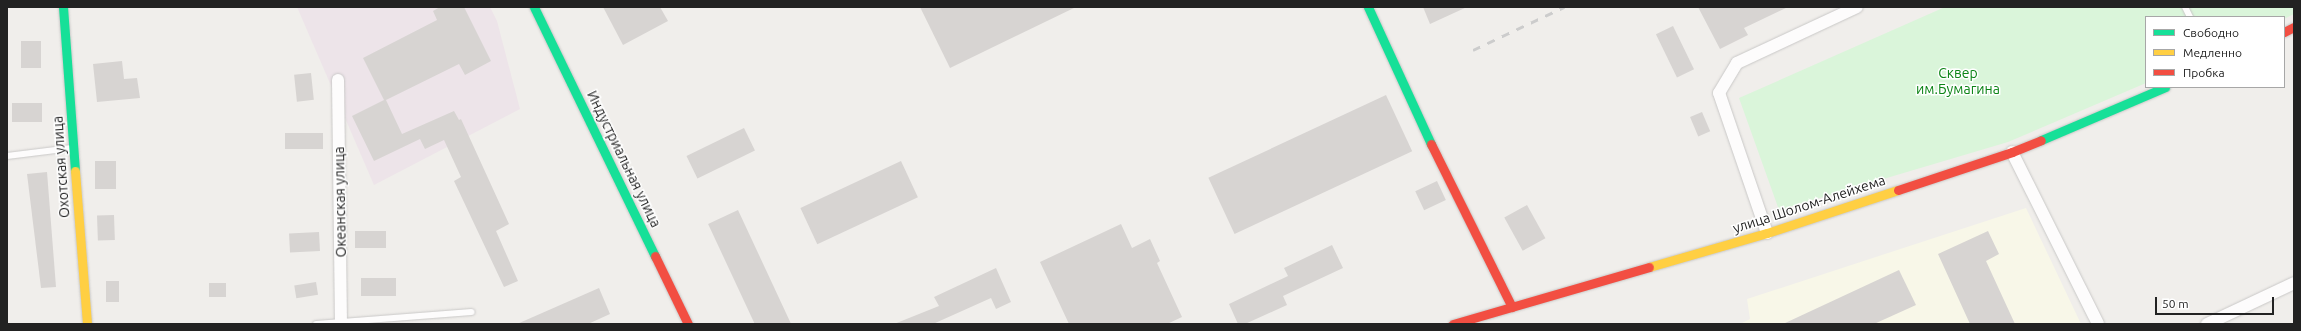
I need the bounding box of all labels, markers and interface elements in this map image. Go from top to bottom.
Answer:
legend [2145,16,2285,88]
text: Свободно [2183,26,2239,39]
text: Медленно [2183,46,2242,59]
park label: Сквер им.Бумагина [1916,65,2000,98]
text: Пробка [2183,66,2225,79]
street label: Индустриальная улица [584,88,664,230]
street label: Охотская улица [49,115,73,219]
street label: Океанская улица [331,146,349,258]
street label: улица Шолом-Алейхема [1731,171,1887,237]
scale bar [2157,289,2276,315]
text: 50 m [2162,297,2189,310]

